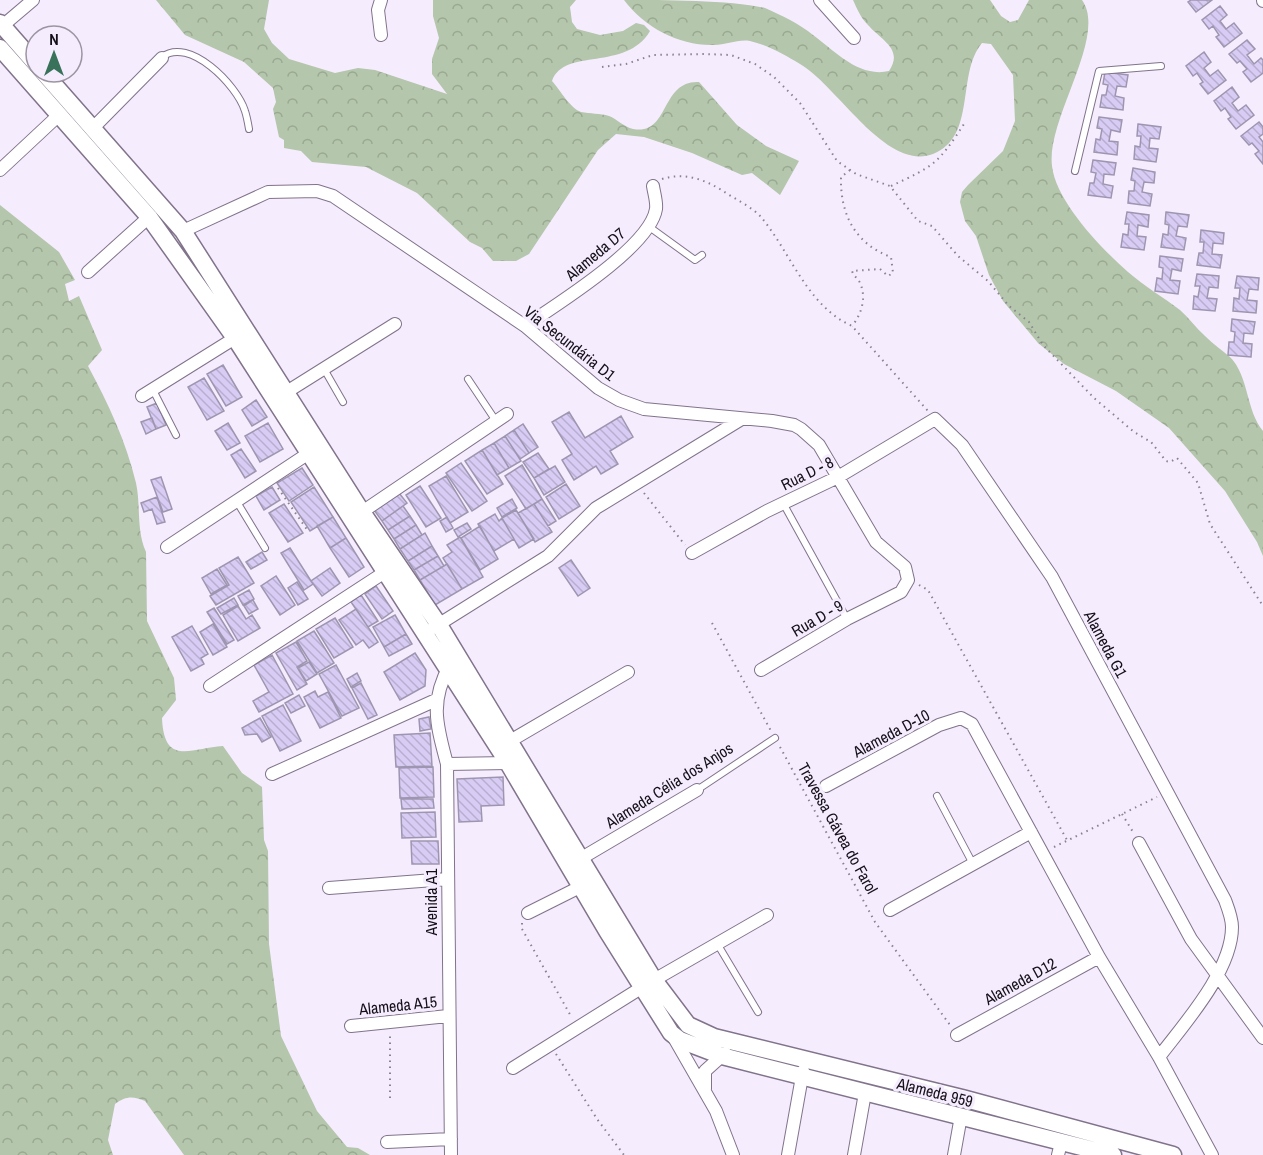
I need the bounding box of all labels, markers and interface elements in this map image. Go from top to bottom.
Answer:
north arrow [24,24,84,84]
text: N [49,28,59,50]
street label: Alameda D7 [560,222,630,286]
street label: Via Secundária D1 [520,300,621,386]
street label: Rua D - 8 [777,451,837,495]
street label: Rua D - 9 [787,594,847,642]
street label: Alameda G1 [1079,606,1133,682]
street label: Alameda D-10 [848,704,933,763]
street label: Alameda Célia dos Anjos [600,737,737,834]
street label: Travessa Gávea do Farol [793,758,883,898]
street label: Avenida A1 [420,868,442,936]
street label: Alameda D12 [979,952,1060,1010]
street label: Alameda A15 [357,990,438,1020]
street label: Alameda 959 [894,1072,975,1112]

